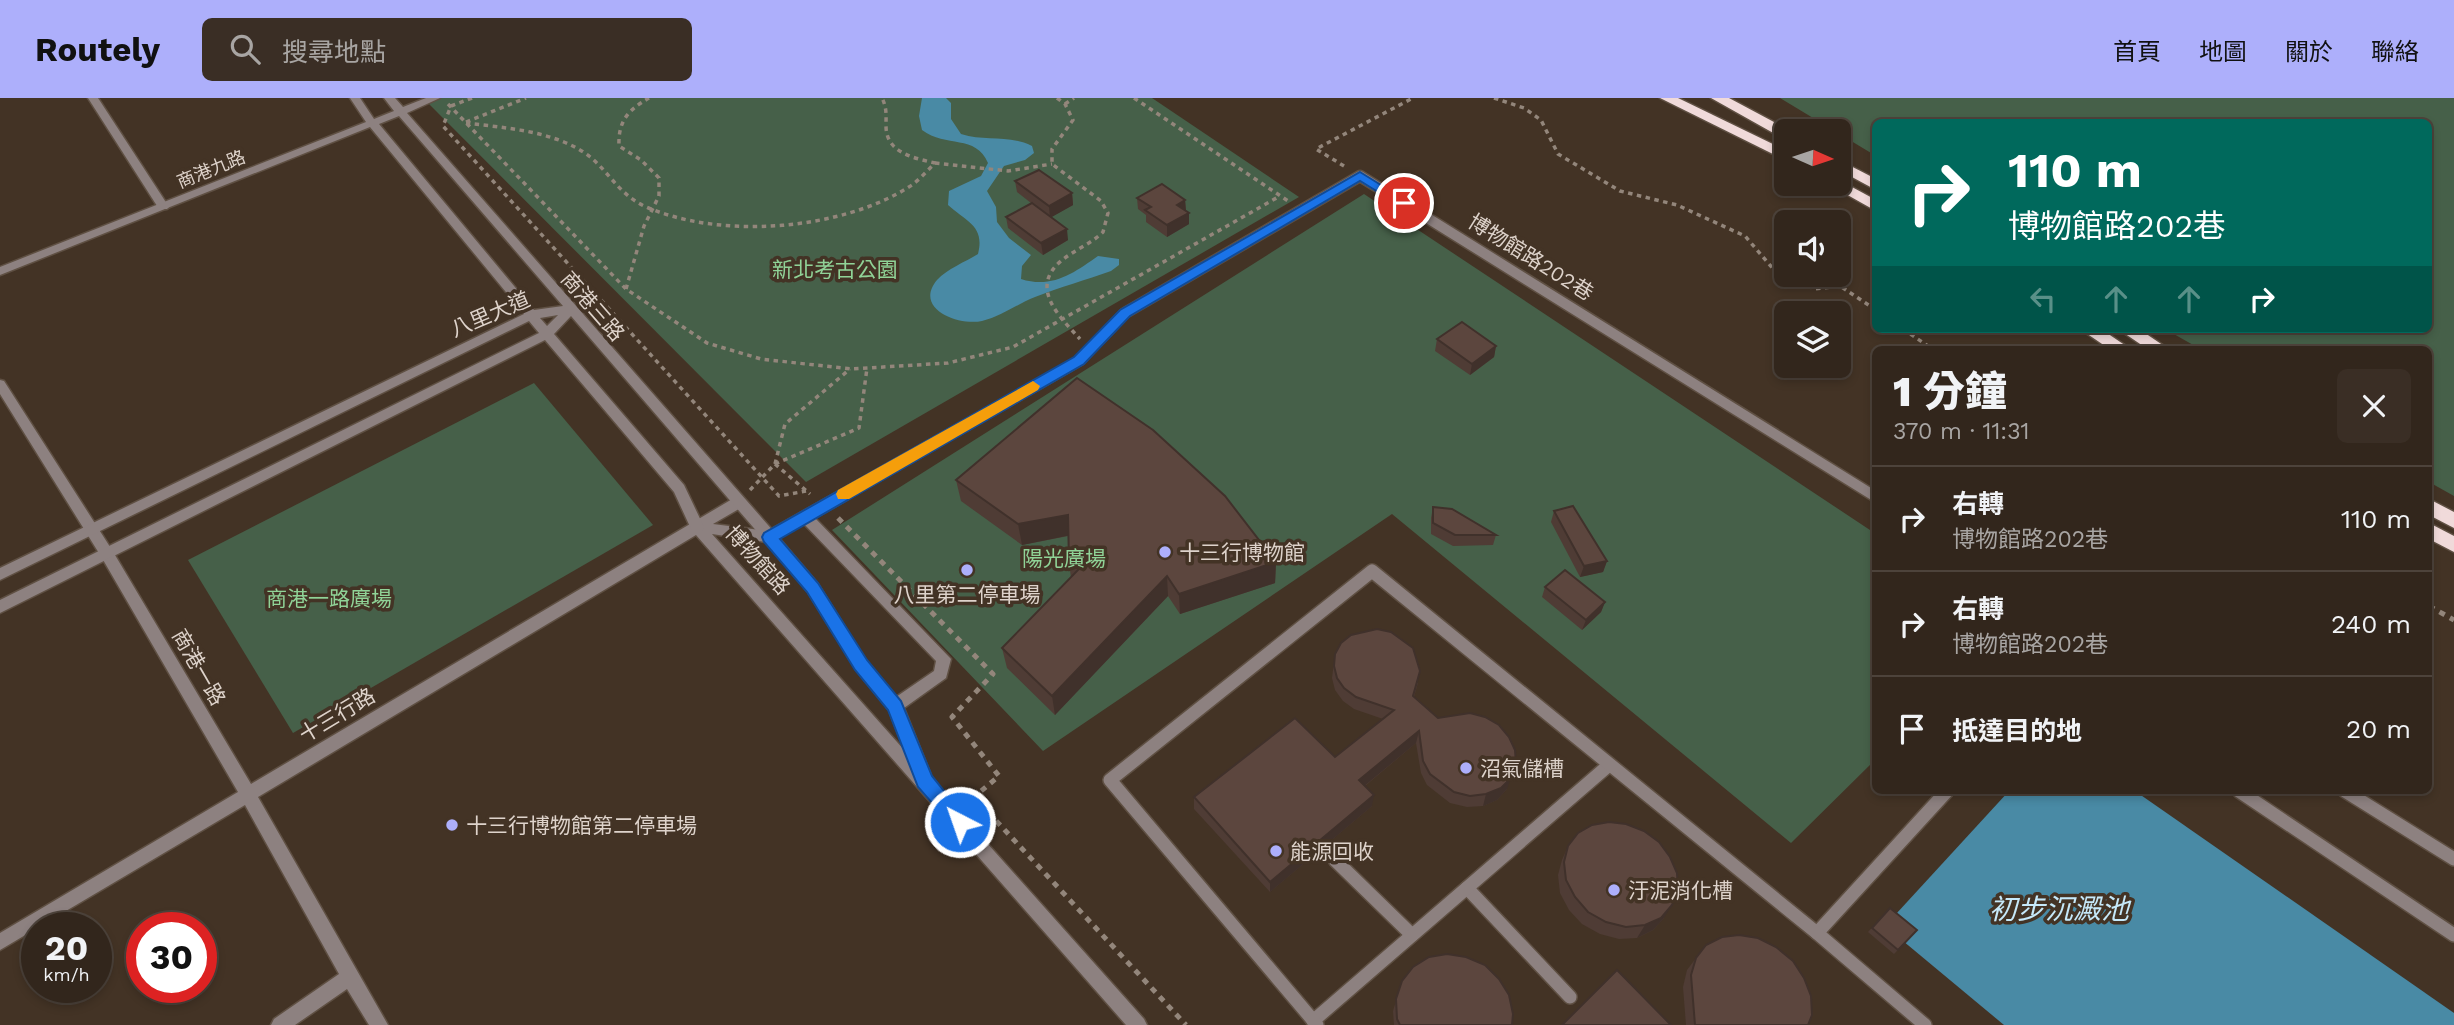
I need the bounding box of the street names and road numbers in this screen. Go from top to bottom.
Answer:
street label: 商港九路 [174,146,248,192]
street label: 博物館路202巷 [1464,209,1598,305]
street label: 商港三路 [556,266,630,346]
street label: 八里大道 [446,286,534,342]
street label: 博物館路 [721,520,795,600]
street label: 商港一路 [167,624,231,710]
street label: 十三行路 [295,683,379,747]

